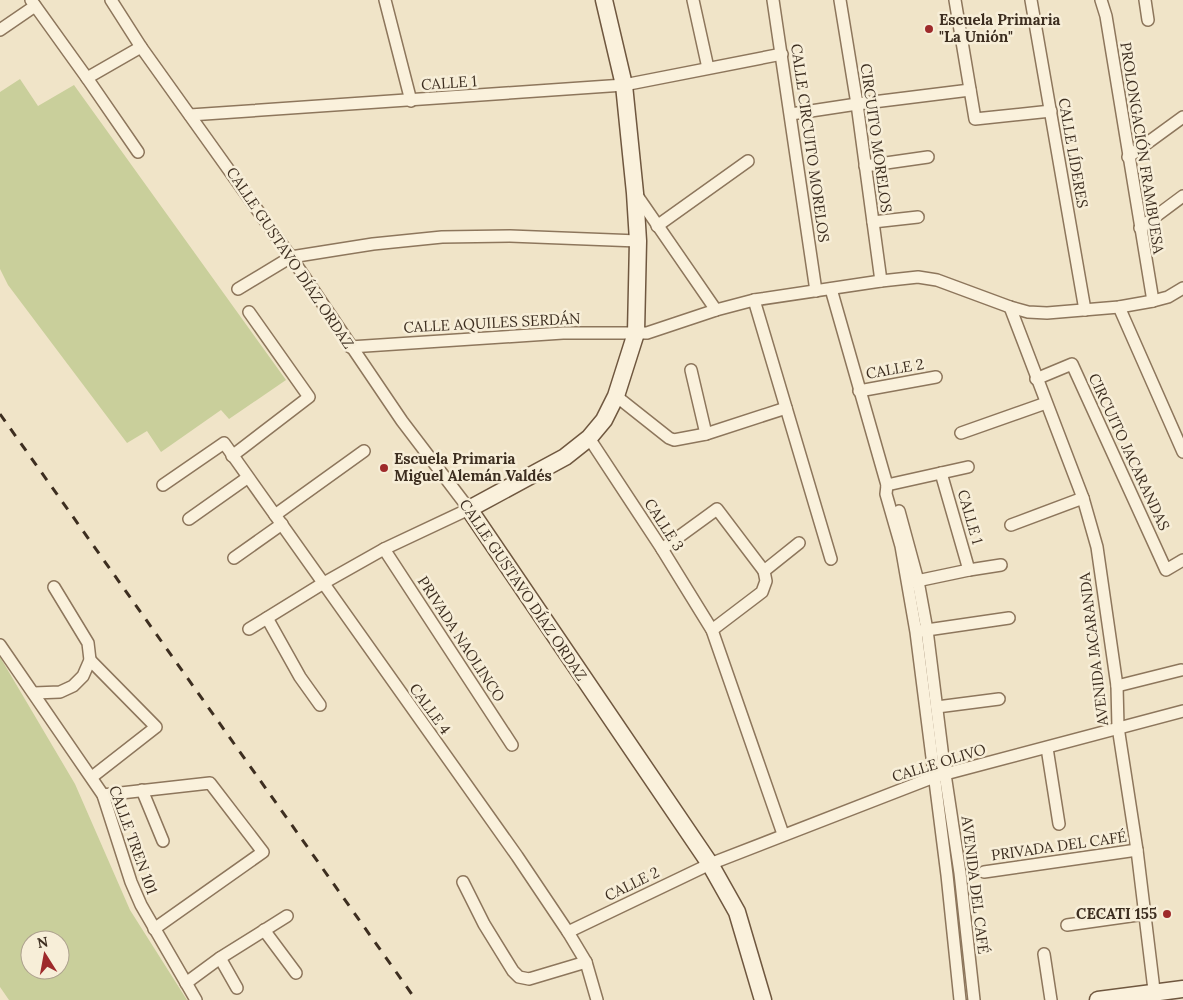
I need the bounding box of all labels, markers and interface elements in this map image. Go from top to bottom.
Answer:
place label: Escuela Primaria "La Unión" [939,10,1061,46]
marker: Escuela Primaria "La Unión" [923,23,935,35]
street label: PROLONGACIÓN FRAMBUESA [1116,41,1169,256]
street label: CALLE CIRCUITO MORELOS [787,42,834,244]
street label: CIRCUITO MORELOS [857,62,896,214]
street label: CALLE 1 [420,71,477,94]
street label: CALLE LÍDERES [1054,96,1093,210]
street label: CALLE GUSTAVO DÍAZ ORDAZ [223,163,358,352]
street label: CALLE AQUILES SERDÁN [403,308,581,337]
street label: CALLE 2 [865,354,925,383]
street label: CIRCUITO JACARANDAS [1085,370,1174,533]
place label: Escuela Primaria Miguel Alemán Valdés [394,449,552,485]
marker: Escuela Primaria Miguel Alemán Valdés [378,462,390,474]
street label: CALLE 1 [954,487,987,546]
street label: CALLE GUSTAVO DÍAZ ORDAZ [456,495,591,684]
street label: CALLE 3 [640,495,688,555]
street label: AVENIDA JACARANDA [1075,571,1112,728]
street label: PRIVADA NAOLINCO [414,572,509,705]
street label: CALLE 4 [406,679,455,738]
street label: CALLE OLIVO [890,739,988,786]
street label: CALLE TREN 101 [105,783,162,897]
street label: AVENIDA DEL CAFÉ [957,814,993,955]
street label: PRIVADA DEL CAFÉ [990,827,1128,864]
street label: CALLE 2 [601,862,662,905]
place label: CECATI 155 [1076,904,1157,923]
marker: CECATI 155 [1161,908,1173,920]
north arrow [20,930,70,980]
text: N [35,932,50,952]

